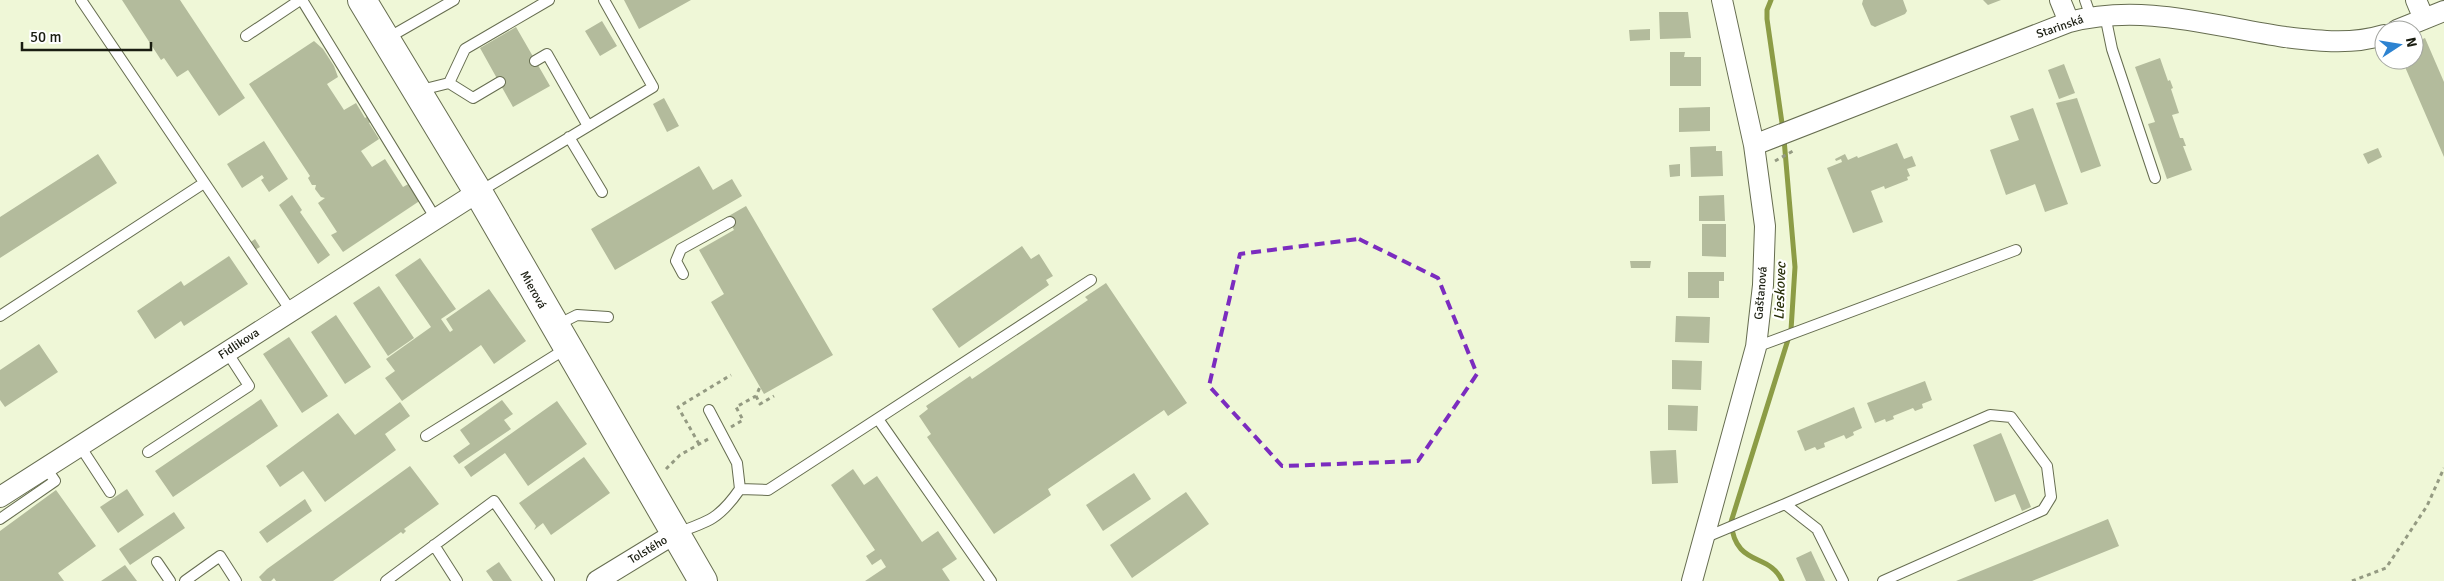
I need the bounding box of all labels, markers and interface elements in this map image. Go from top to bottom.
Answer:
street label: Starinská [2035,12,2085,42]
scale bar [22,20,151,52]
north arrow [2374,20,2424,70]
text: 50 m [30,28,61,46]
text: N [2402,36,2421,49]
water label: Lieskovec [1770,260,1790,320]
street label: Gaštanová [1751,266,1771,320]
street label: Mierová [517,269,549,311]
street label: Fidlikova [216,325,262,363]
street label: Tolstého [626,533,670,567]

